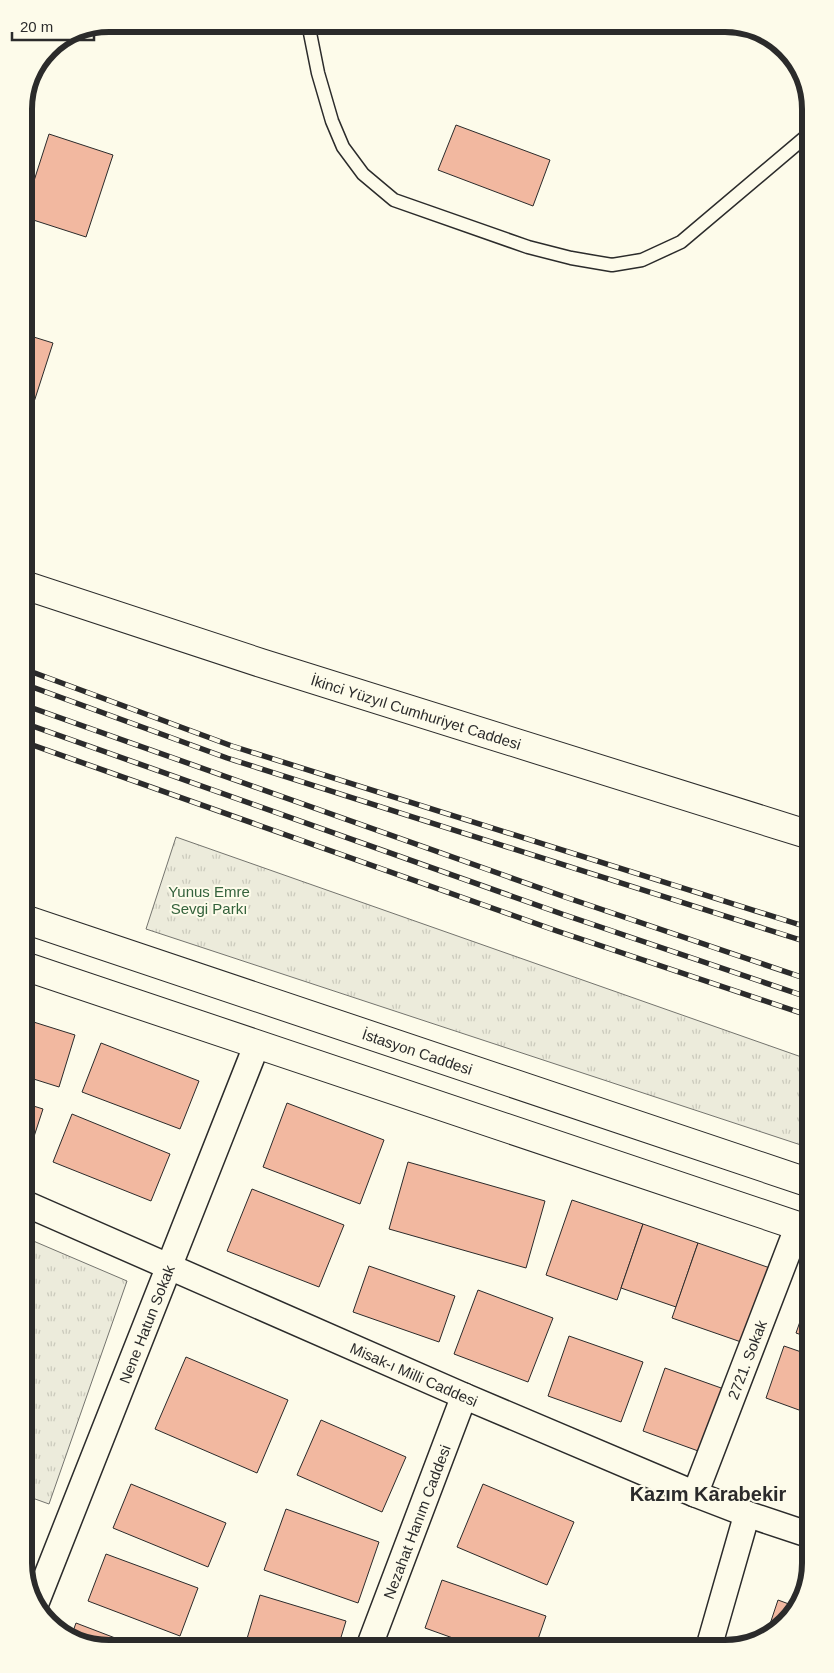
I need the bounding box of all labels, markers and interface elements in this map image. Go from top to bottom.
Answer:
scale bar [12,10,95,42]
text: 20 m [20,18,53,35]
street label: İkinci Yüzyıl Cumhuriyet Caddesi [309,671,523,752]
park label: Yunus Emre Sevgi Parkı [168,883,250,917]
street label: İstasyon Caddesi [360,1025,475,1078]
street label: Nene Hatun Sokak [115,1262,178,1386]
street label: 2721. Sokak [724,1317,770,1402]
street label: Misak-ı Milli Caddesi [348,1339,481,1409]
street label: Nezahat Hanım Caddesi [380,1442,453,1601]
district label: Kazım Karabekir [630,1483,787,1505]

